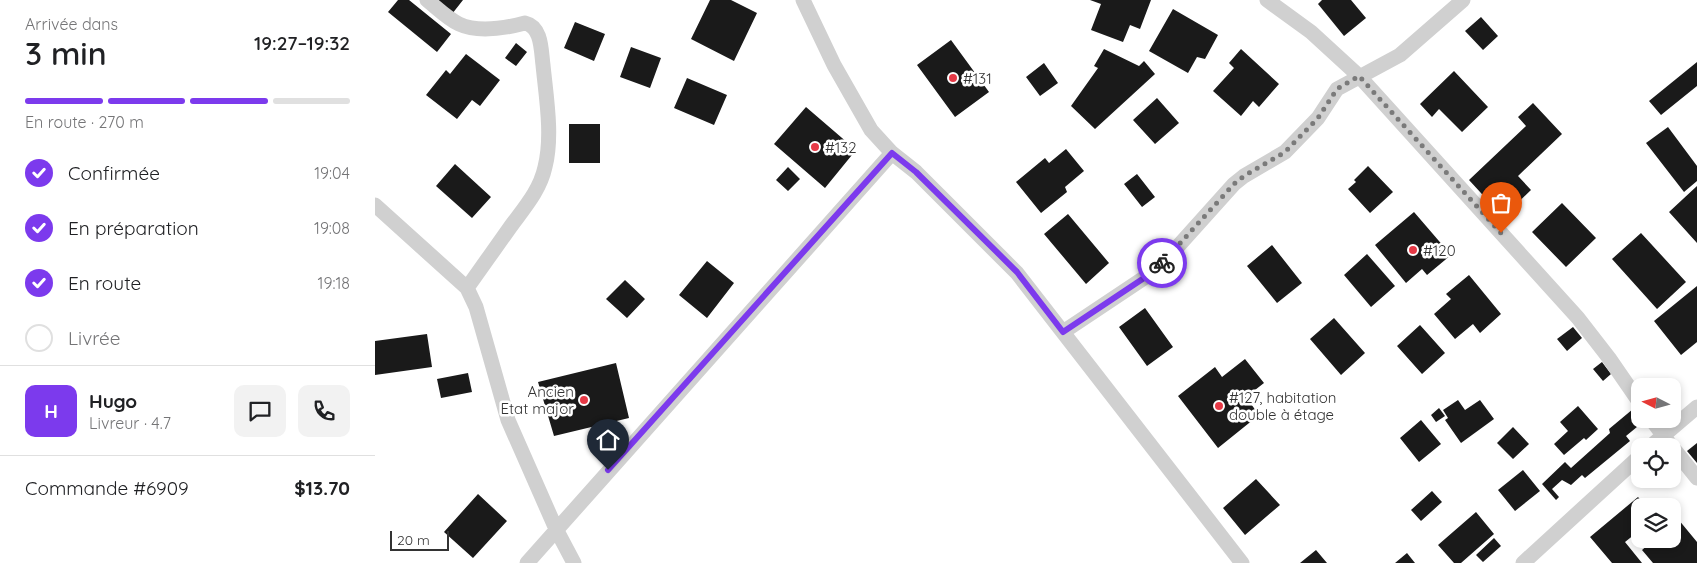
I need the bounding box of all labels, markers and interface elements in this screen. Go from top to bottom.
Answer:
text: Arrivée dans [25,14,118,34]
text: 19:27–19:32 [254,31,350,55]
text: 3 min [25,33,107,73]
place label: #131 [963,69,992,88]
marker: #131 [947,72,959,84]
text: En route · 270 m [25,112,144,132]
place label: #132 [825,138,857,157]
marker: #132 [809,141,821,153]
icon: check [25,159,53,187]
text: Confirmée [68,161,160,185]
text: 19:04 [314,163,350,183]
pin [1480,182,1522,233]
icon: bag [1487,189,1515,217]
icon: check [25,214,53,242]
text: En préparation [68,216,199,240]
text: 19:08 [314,218,350,238]
courier [1137,238,1187,288]
place label: #120 [1423,241,1456,260]
marker: #120 [1407,244,1419,256]
icon: bike [1148,249,1176,277]
icon: check [25,269,53,297]
text: En route [68,271,141,295]
text: 19:18 [318,273,350,293]
text: Livrée [68,326,121,350]
north arrow [1631,378,1681,428]
map controls [1631,378,1681,548]
place label: Ancien Etat major [500,382,574,418]
button: chat [234,385,286,437]
button: phone [298,385,350,437]
place label: #127, habitation double à étage [1229,388,1337,424]
text: Hugo [89,389,137,413]
marker: Ancien Etat major [578,394,590,406]
text: H [44,399,58,423]
marker: #127, habitation double à étage [1213,400,1225,412]
text: Livreur · 4.7 [89,413,171,433]
pin [587,419,629,470]
icon: home [594,426,622,454]
button: locate [1631,438,1681,488]
text: Commande #6909 [25,476,189,500]
text: $13.70 [294,476,350,500]
button: layers [1631,498,1681,548]
scale bar [390,528,449,551]
text: 20 m [397,531,430,549]

